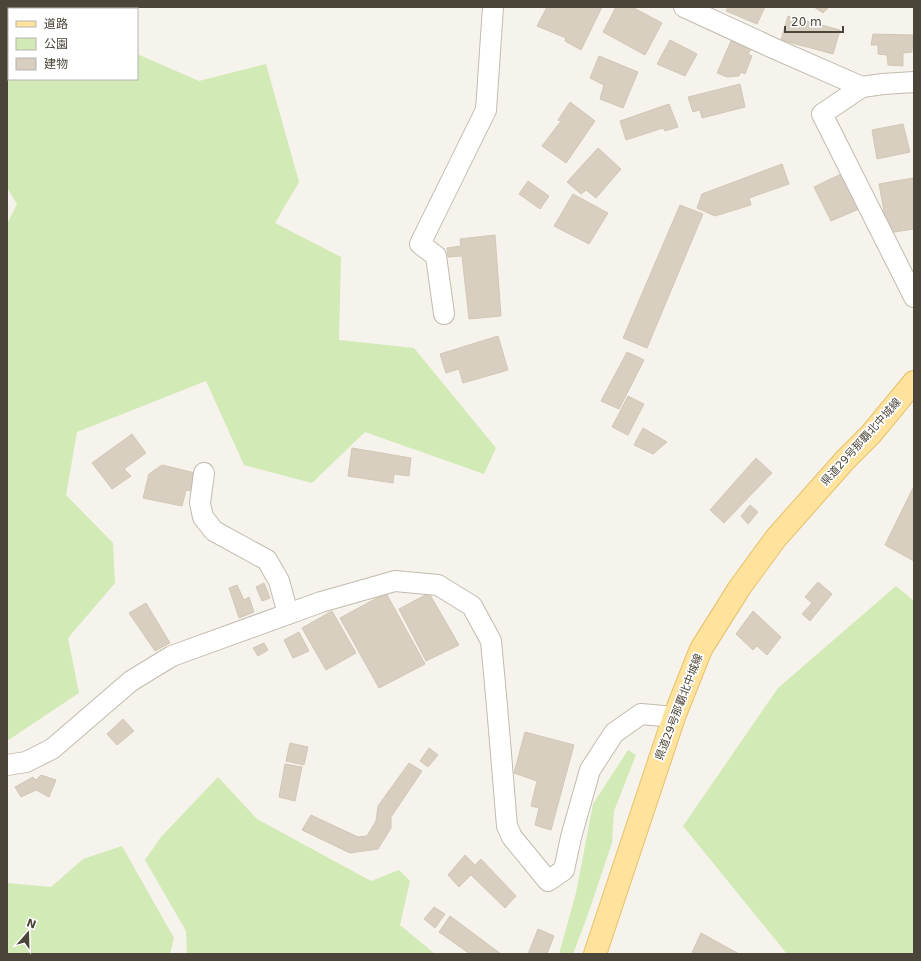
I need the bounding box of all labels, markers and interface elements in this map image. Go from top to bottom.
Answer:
legend [8,8,138,80]
scale bar [785,8,843,34]
text: 20 m [791,15,822,29]
text: 道路 [44,17,68,31]
text: 公園 [44,37,68,51]
text: 建物 [44,57,68,71]
street label: 県道29号那覇北中城線 [818,396,904,488]
street label: 県道29号那覇北中城線 [653,652,705,762]
north arrow [8,913,48,953]
text: N [25,916,38,932]

